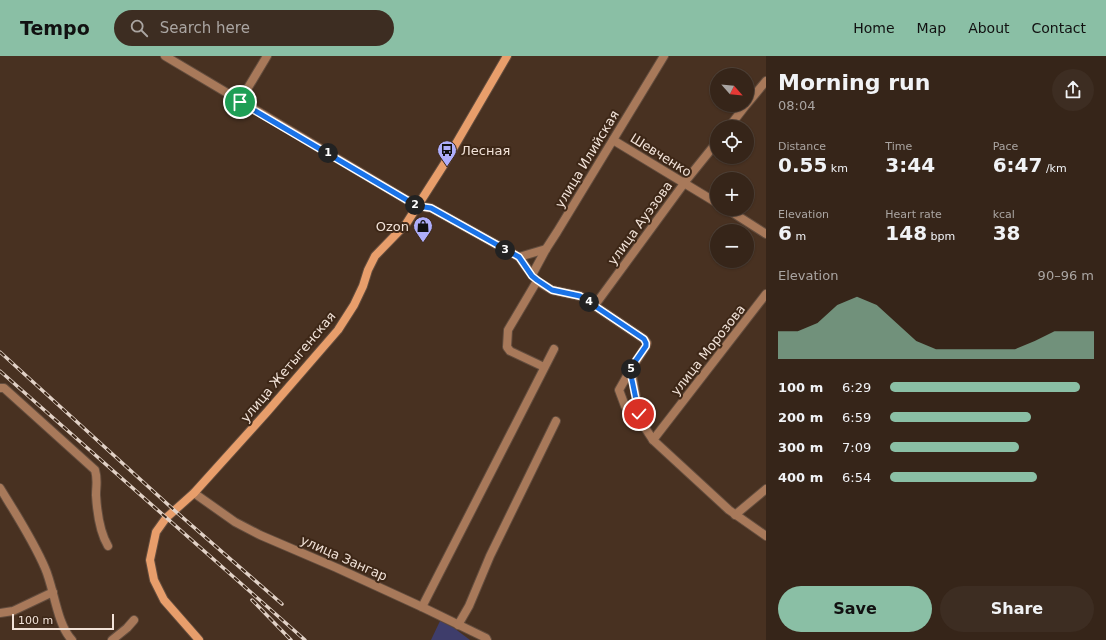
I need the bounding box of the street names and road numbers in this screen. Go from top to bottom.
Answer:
street label: улица Илийская [552,108,622,210]
street label: Шевченко [628,130,695,180]
street label: улица Ауэзова [605,178,675,268]
street label: улица Морозова [668,302,748,398]
street label: улица Жетыгенская [237,309,339,425]
street label: улица Зангар [298,532,390,584]

